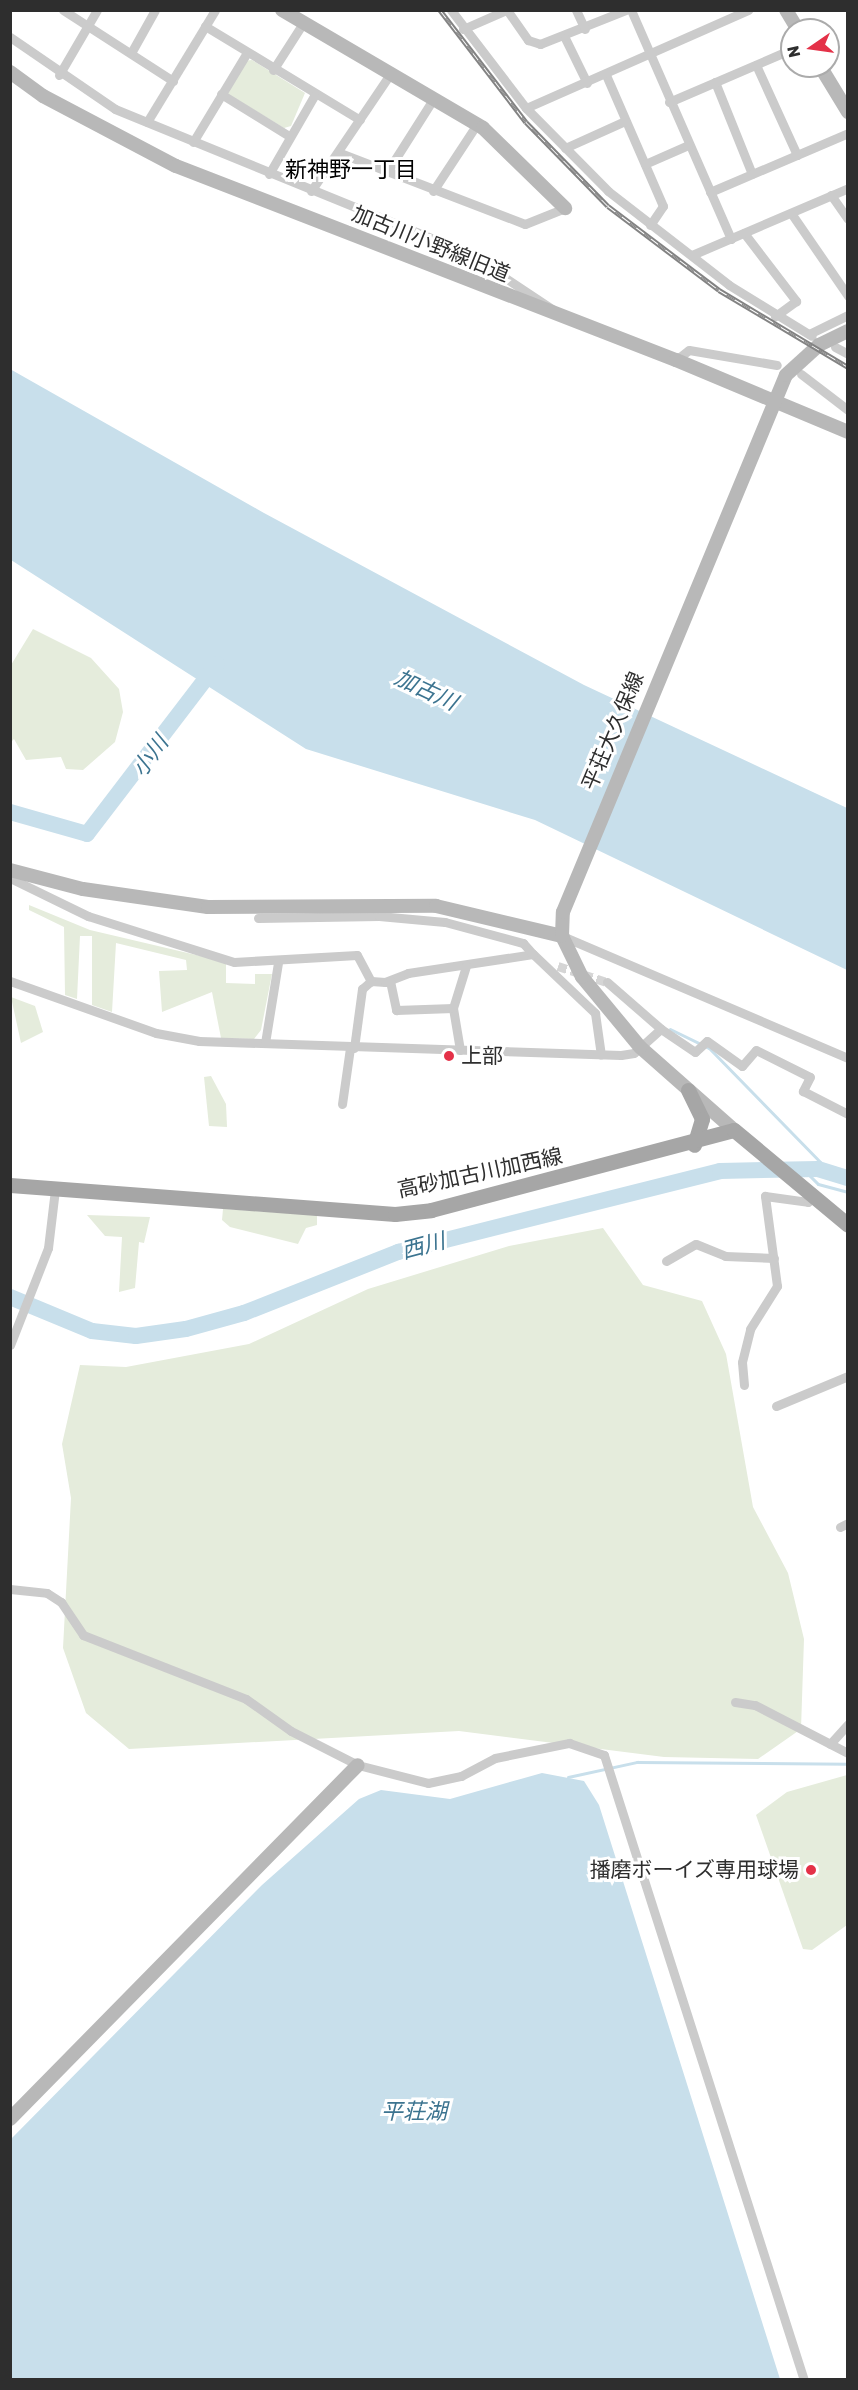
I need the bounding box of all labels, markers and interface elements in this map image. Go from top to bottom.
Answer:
north arrow [780,18,840,78]
text: N [783,44,804,59]
district label: 新神野一丁目 [285,157,417,183]
street label: 加古川小野線旧道 [348,201,514,287]
water label: 加古川 [391,664,461,716]
street label: 平荘大久保線 [577,668,649,794]
water label: 小川 [126,730,174,782]
place label: 上部 [461,1043,503,1069]
marker: 上部 [442,1049,456,1063]
street label: 高砂加古川加西線 [395,1143,565,1203]
water label: 西川 [398,1228,448,1264]
place label: 播磨ボーイズ専用球場 [589,1857,799,1883]
marker: 播磨ボーイズ専用球場 [804,1863,818,1877]
water label: 平荘湖 [381,2099,447,2125]

